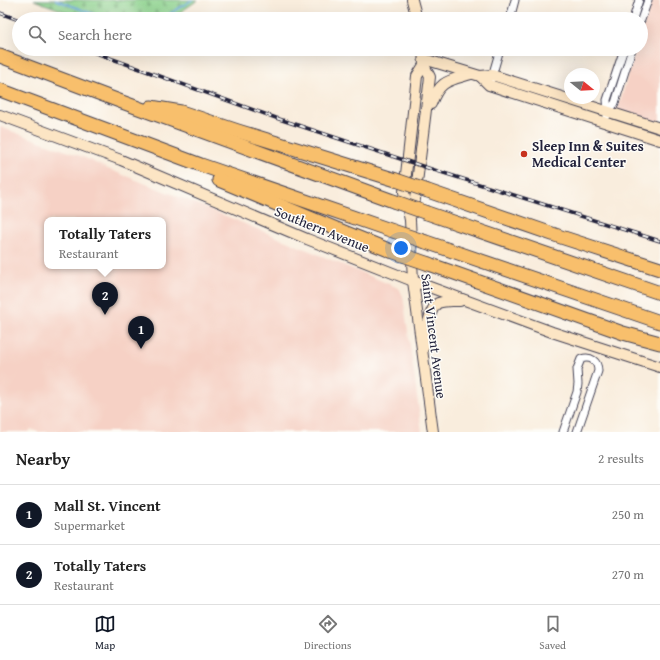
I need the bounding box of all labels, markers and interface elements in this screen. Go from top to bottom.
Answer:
search box [12,12,648,56]
icon: search [26,23,48,45]
text: Search here [58,24,132,45]
north arrow [564,68,600,104]
place label: Sleep Inn & Suites Medical Center [532,136,644,172]
marker: Sleep Inn & Suites Medical Center [519,149,529,159]
street label: Southern Avenue [272,201,373,257]
popup [44,217,166,269]
text: Totally Taters [59,223,151,244]
your location [391,238,411,258]
text: Restaurant [59,244,119,263]
street label: Saint Vincent Avenue [416,272,452,400]
pin: 2 [92,282,118,315]
pin: 1 [128,316,154,349]
text: Nearby [16,446,70,471]
text: 2 results [598,449,644,468]
text: Mall St. Vincent [54,495,161,516]
text: 1 [26,505,32,524]
text: 250 m [612,505,644,524]
text: Supermarket [54,516,125,535]
text: Totally Taters [54,555,146,576]
text: 2 [26,565,32,584]
text: 270 m [612,565,644,584]
text: Restaurant [54,576,114,595]
tab: Map [94,613,116,653]
tab: Directions [304,613,351,653]
tab: Saved [539,613,566,653]

